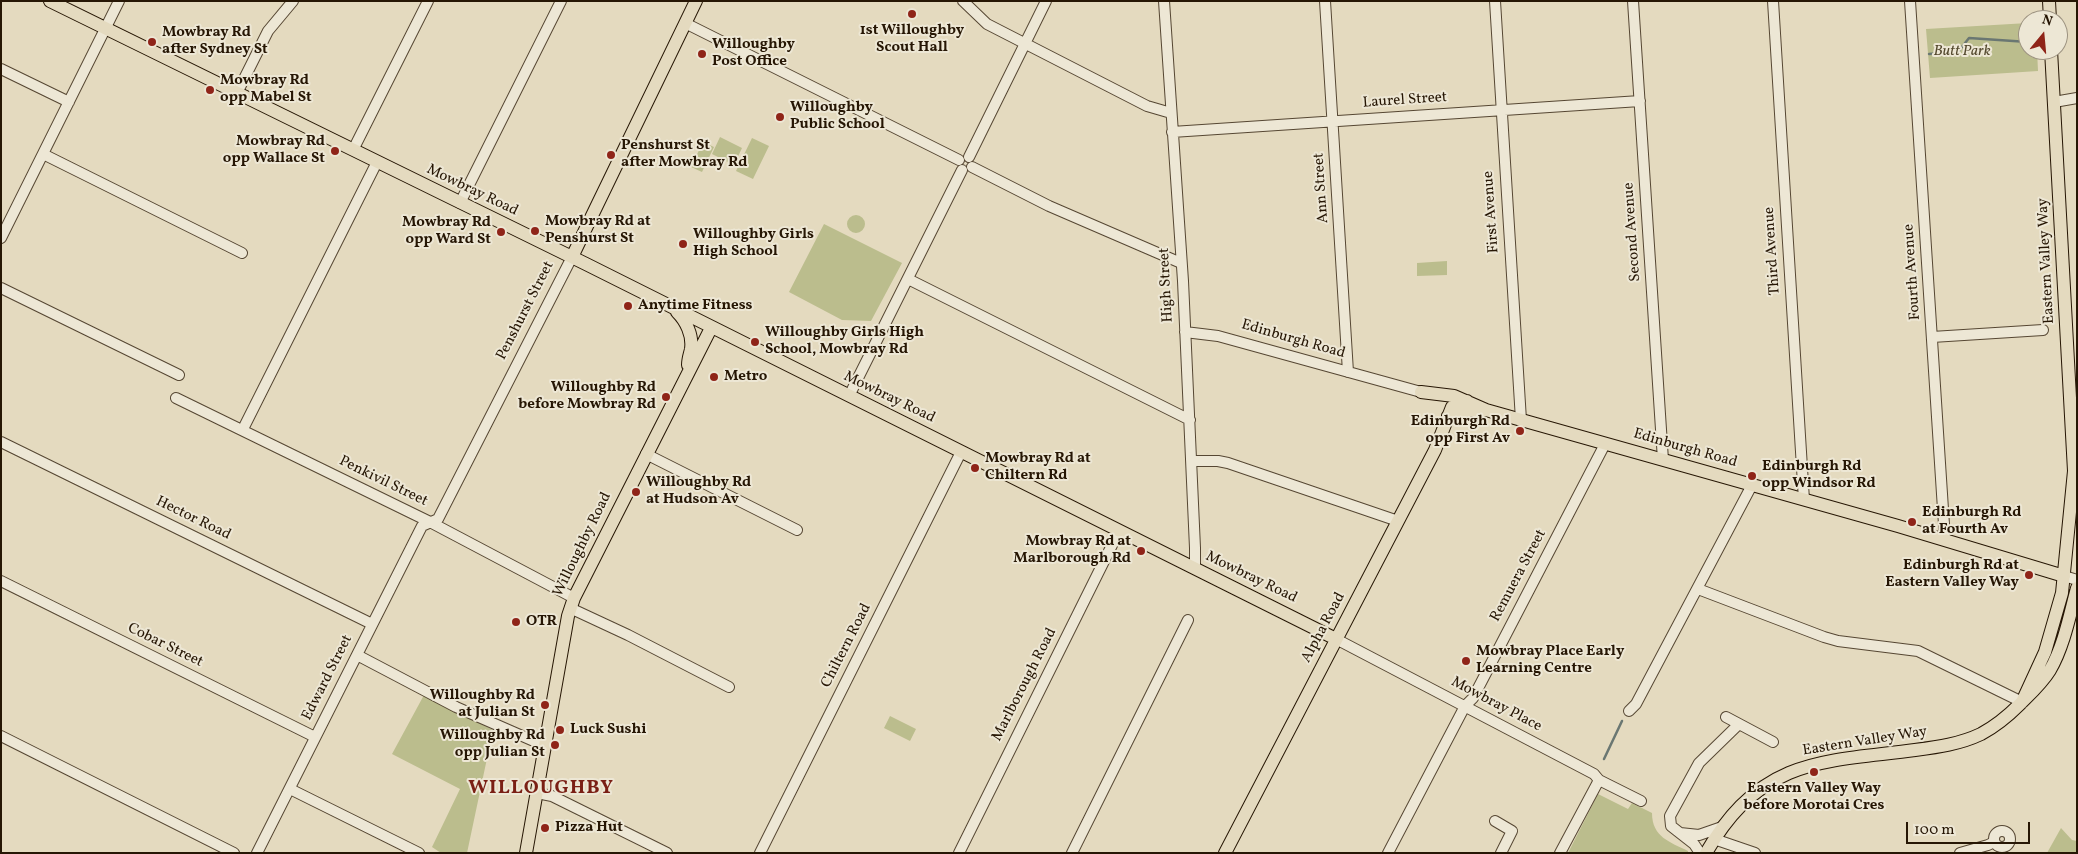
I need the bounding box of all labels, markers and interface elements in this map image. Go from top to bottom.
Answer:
marker: 1st Willoughby Scout Hall [906,8,918,20]
north arrow [2018,10,2068,60]
text: N [2040,11,2055,32]
place label: 1st Willoughby Scout Hall [860,22,964,57]
place label: Mowbray Rd after Sydney St [162,24,268,59]
marker: Mowbray Rd after Sydney St [146,36,158,48]
place label: Willoughby Post Office [712,36,795,71]
park label: Butt Park [1933,43,1991,61]
marker: Willoughby Post Office [696,48,708,60]
place label: Mowbray Rd opp Mabel St [220,72,312,107]
marker: Mowbray Rd opp Mabel St [204,84,216,96]
street label: Laurel Street [1362,89,1448,113]
place label: Willoughby Public School [790,99,885,134]
marker: Willoughby Public School [774,111,786,123]
place label: Mowbray Rd opp Wallace St [223,133,325,168]
place label: Penshurst St after Mowbray Rd [621,137,747,172]
marker: Mowbray Rd opp Wallace St [329,145,341,157]
marker: Penshurst St after Mowbray Rd [605,149,617,161]
street label: Ann Street [1311,152,1333,224]
street label: Mowbray Road [423,161,521,221]
street label: First Avenue [1480,170,1504,254]
street label: Second Avenue [1621,182,1645,282]
street label: Eastern Valley Way [2035,198,2059,324]
street label: Third Avenue [1761,206,1785,296]
place label: Mowbray Rd at Penshurst St [545,213,651,248]
place label: Mowbray Rd opp Ward St [402,214,491,249]
street label: Fourth Avenue [1901,223,1925,321]
marker: Mowbray Rd at Penshurst St [529,225,541,237]
marker: Mowbray Rd opp Ward St [495,226,507,238]
place label: Willoughby Girls High School [693,226,814,261]
marker: Willoughby Girls High School [677,238,689,250]
street label: High Street [1156,247,1178,323]
street label: Penshurst Street [493,259,559,363]
place label: Anytime Fitness [638,297,753,315]
marker: Anytime Fitness [622,300,634,312]
street label: Edinburgh Road [1239,317,1347,363]
place label: Willoughby Girls High School, Mowbray Rd [765,324,924,359]
marker: Willoughby Girls High School, Mowbray Rd [749,336,761,348]
place label: Metro [724,368,767,386]
street label: Mowbray Road [840,368,938,428]
marker: Metro [708,371,720,383]
place label: Willoughby Rd before Mowbray Rd [518,379,656,414]
marker: Willoughby Rd before Mowbray Rd [660,391,672,403]
place label: Edinburgh Rd opp First Av [1411,413,1510,448]
marker: Edinburgh Rd opp First Av [1514,425,1526,437]
street label: Edinburgh Road [1631,426,1739,472]
place label: Mowbray Rd at Chiltern Rd [985,450,1091,485]
street label: Penkivil Street [336,453,430,511]
place label: Edinburgh Rd opp Windsor Rd [1762,458,1876,493]
marker: Mowbray Rd at Chiltern Rd [969,462,981,474]
marker: Edinburgh Rd opp Windsor Rd [1746,470,1758,482]
place label: Willoughby Rd at Hudson Av [646,474,751,509]
marker: Willoughby Rd at Hudson Av [630,486,642,498]
street label: Willoughby Road [550,490,616,600]
street label: Hector Road [152,493,234,545]
place label: Edinburgh Rd at Fourth Av [1922,504,2021,539]
marker: Edinburgh Rd at Fourth Av [1906,516,1918,528]
street label: Remuera Street [1487,527,1551,625]
place label: Mowbray Rd at Marlborough Rd [1013,533,1131,568]
marker: Mowbray Rd at Marlborough Rd [1135,545,1147,557]
street label: Mowbray Road [1202,548,1300,608]
place label: Edinburgh Rd at Eastern Valley Way [1885,557,2019,592]
marker: Edinburgh Rd at Eastern Valley Way [2023,569,2035,581]
street label: Alpha Road [1298,590,1350,666]
street label: Chiltern Road [818,601,876,691]
place label: OTR [526,613,557,631]
marker: OTR [510,616,522,628]
street label: Cobar Street [124,620,206,672]
street label: Marlborough Road [989,625,1061,745]
street label: Edward Street [299,632,357,724]
place label: Mowbray Place Early Learning Centre [1476,643,1624,678]
marker: Mowbray Place Early Learning Centre [1460,655,1472,667]
street label: Mowbray Place [1448,674,1544,736]
place label: Willoughby Rd at Julian St [430,687,535,722]
marker: Willoughby Rd at Julian St [539,699,551,711]
place label: Luck Sushi [570,721,647,739]
street label: Eastern Valley Way [1801,723,1929,761]
marker: Luck Sushi [554,724,566,736]
place label: Willoughby Rd opp Julian St [440,727,545,762]
marker: Willoughby Rd opp Julian St [549,739,561,751]
marker: Eastern Valley Way before Morotai Cres [1808,766,1820,778]
district label: WILLOUGHBY [467,777,615,801]
place label: Eastern Valley Way before Morotai Cres [1744,780,1884,815]
scale bar [1908,812,2032,844]
place label: Pizza Hut [555,819,623,837]
text: 100 m [1914,820,1954,841]
marker: Pizza Hut [539,822,551,834]

